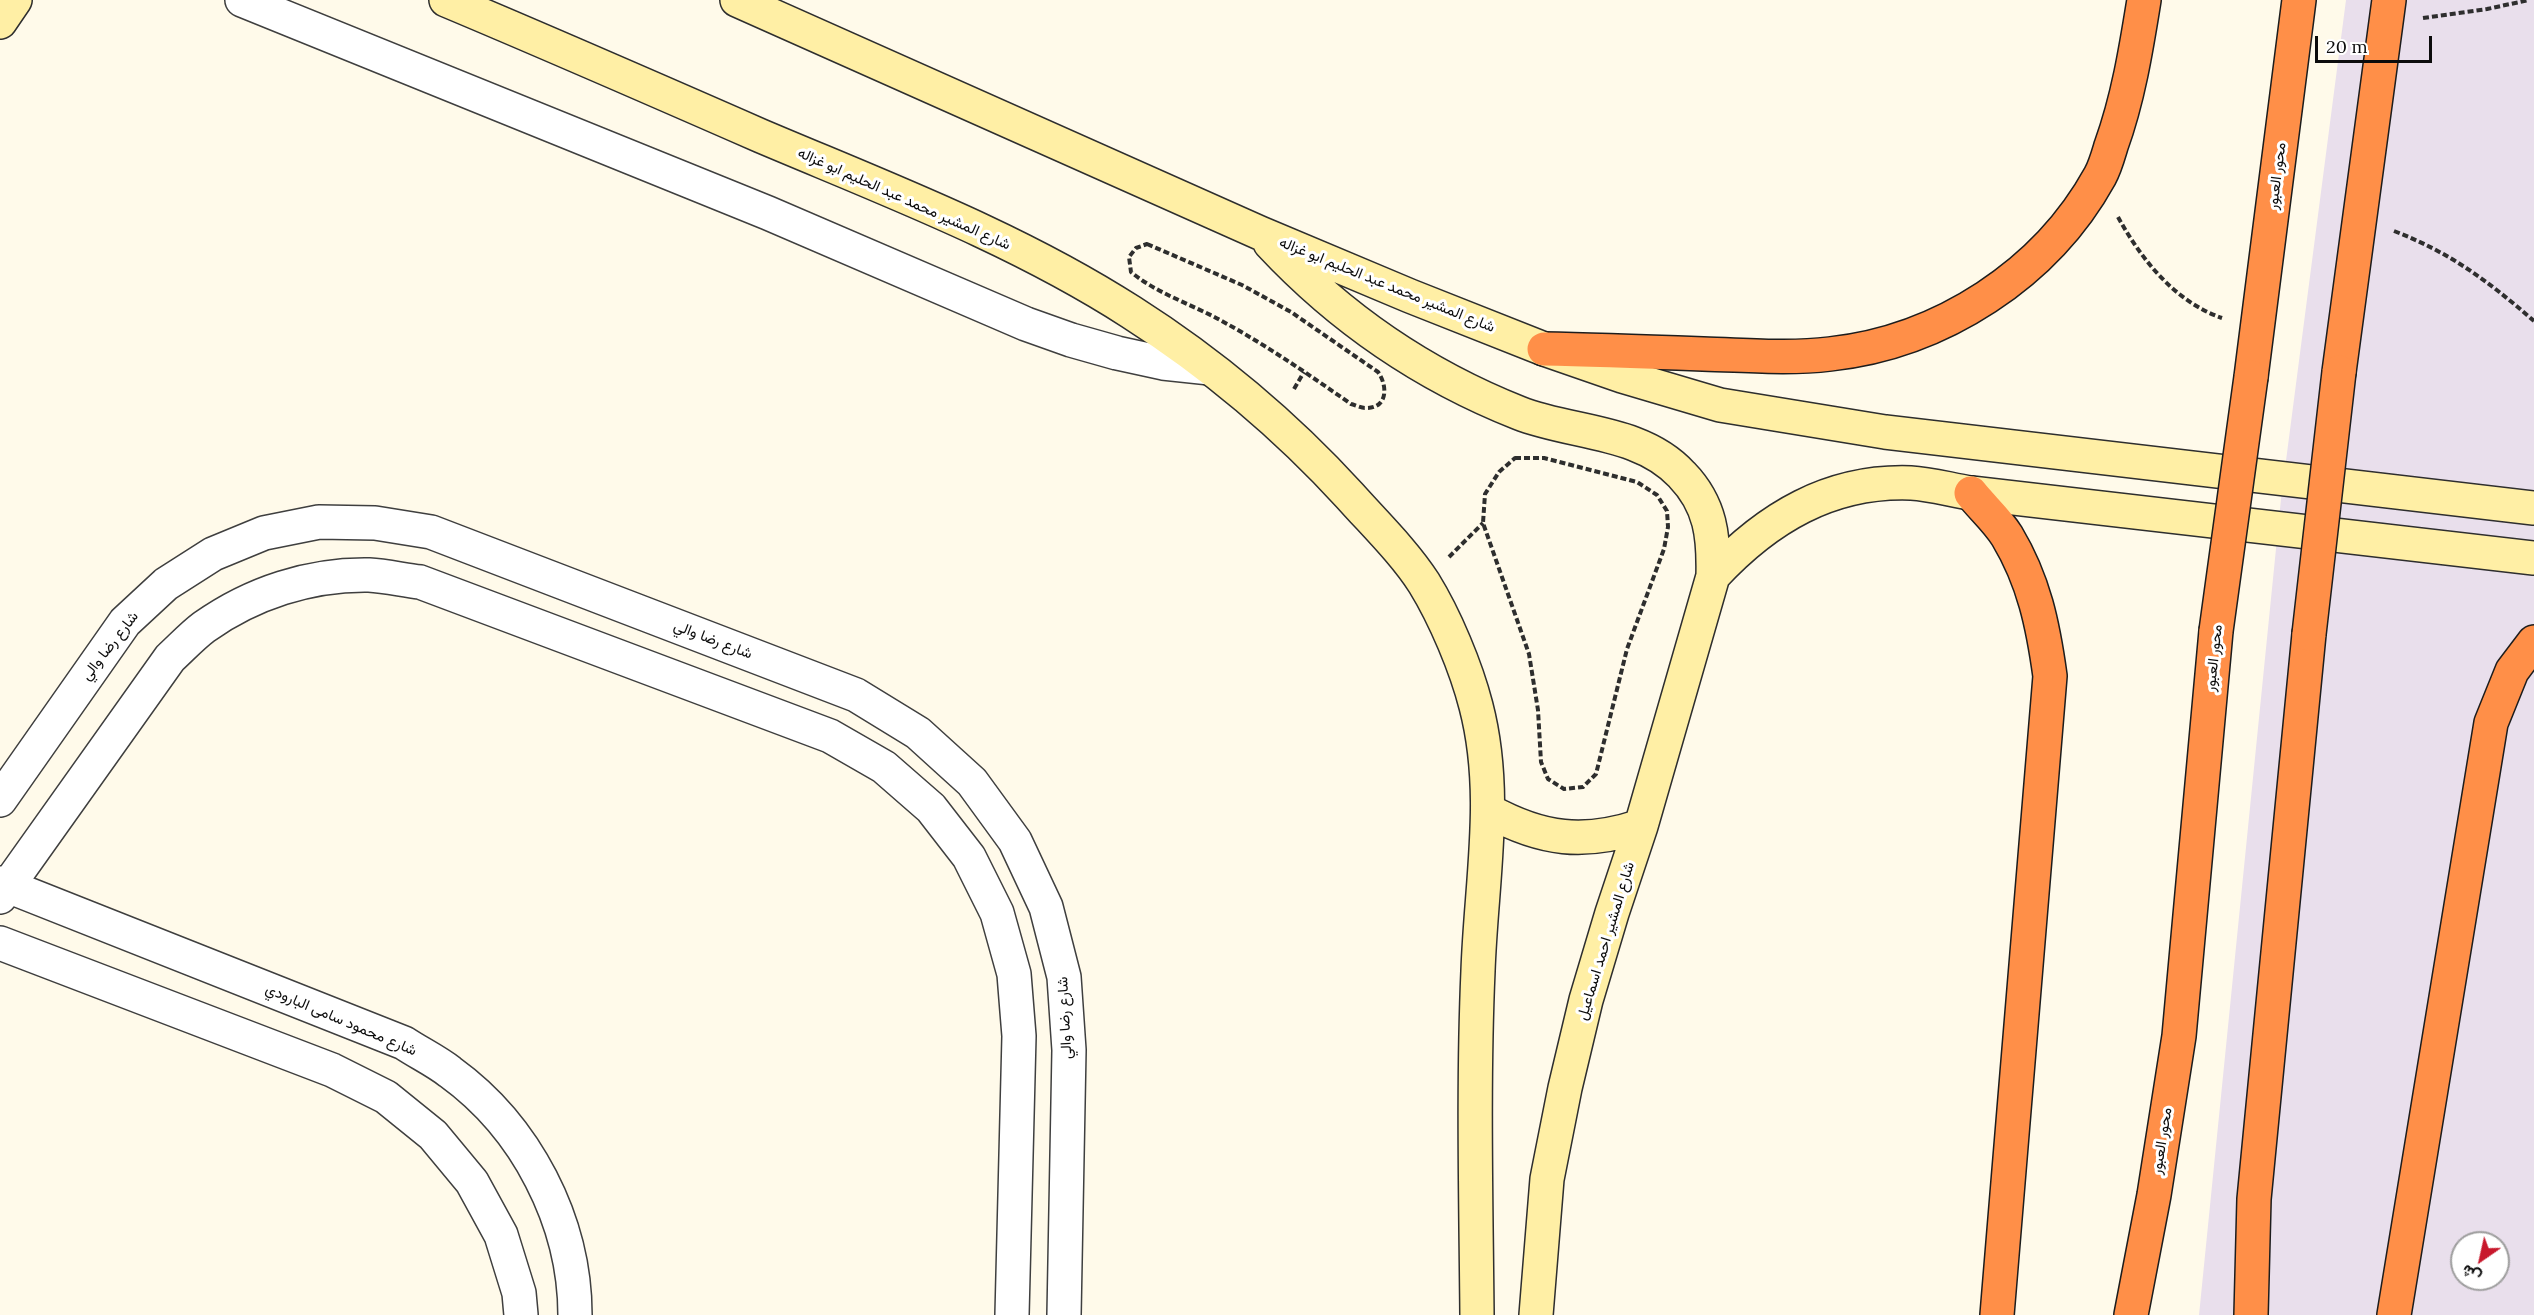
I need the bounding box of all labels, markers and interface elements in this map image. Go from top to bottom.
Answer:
scale bar [2318,24,2435,62]
text: 20 m [2326,35,2368,58]
street label: محور العبور [2264,141,2290,211]
street label: شارع المشير محمد عبد الحليم ابو غزاله [795,144,1013,254]
street label: شارع المشير محمد عبد الحليم ابو غزاله [1277,233,1497,337]
street label: شارع رضا والي [77,608,143,684]
street label: شارع رضا والي [671,617,755,663]
street label: محور العبور [2202,624,2226,692]
street label: شارع المشير احمد اسماعيل [1573,860,1639,1022]
street label: شارع رضا والي [1054,976,1076,1060]
street label: شارع محمود سامى البارودي [263,980,419,1060]
street label: محور العبور [2148,1106,2176,1176]
north arrow [2450,1231,2510,1291]
text: ش [2457,1261,2485,1288]

